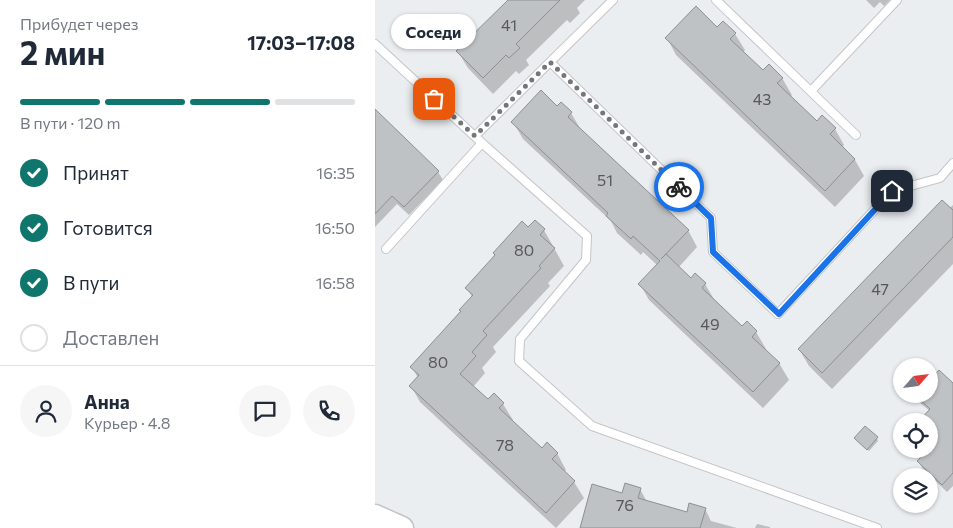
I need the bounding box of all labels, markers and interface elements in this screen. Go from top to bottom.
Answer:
text: Прибудет через [20,14,139,33]
callout: Соседи [392,14,477,49]
house number: 41 [501,15,517,34]
text: Соседи [406,22,461,41]
text: 17:03–17:08 [247,31,355,54]
text: 2 мин [20,32,105,72]
pin [413,78,455,120]
icon: bag [420,85,448,113]
house number: 43 [753,89,771,108]
text: В пути · 120 m [20,113,121,132]
icon: check [20,159,48,187]
text: Принят [63,161,129,184]
courier [654,162,704,212]
text: 16:35 [316,163,355,182]
house number: 51 [597,170,613,189]
pin [871,170,913,212]
icon: bike [665,173,693,201]
icon: home [878,177,906,205]
icon: check [20,214,48,242]
text: Готовится [63,216,153,239]
text: 16:50 [315,218,355,237]
house number: 80 [514,240,534,259]
icon: check [20,269,48,297]
text: В пути [63,271,119,294]
text: 16:58 [316,273,355,292]
house number: 47 [871,279,889,298]
house number: 49 [700,314,720,333]
text: Доставлен [63,326,159,349]
house number: 80 [428,352,448,371]
north arrow [893,358,937,402]
map controls [893,358,938,513]
button: person [20,385,72,437]
button: chat [239,385,291,437]
button: phone [303,385,355,437]
text: Анна [84,390,130,413]
text: Курьер · 4.8 [84,413,170,432]
button: locate [893,413,938,458]
house number: 78 [496,435,514,454]
button: layers [893,468,938,513]
house number: 76 [616,495,634,514]

